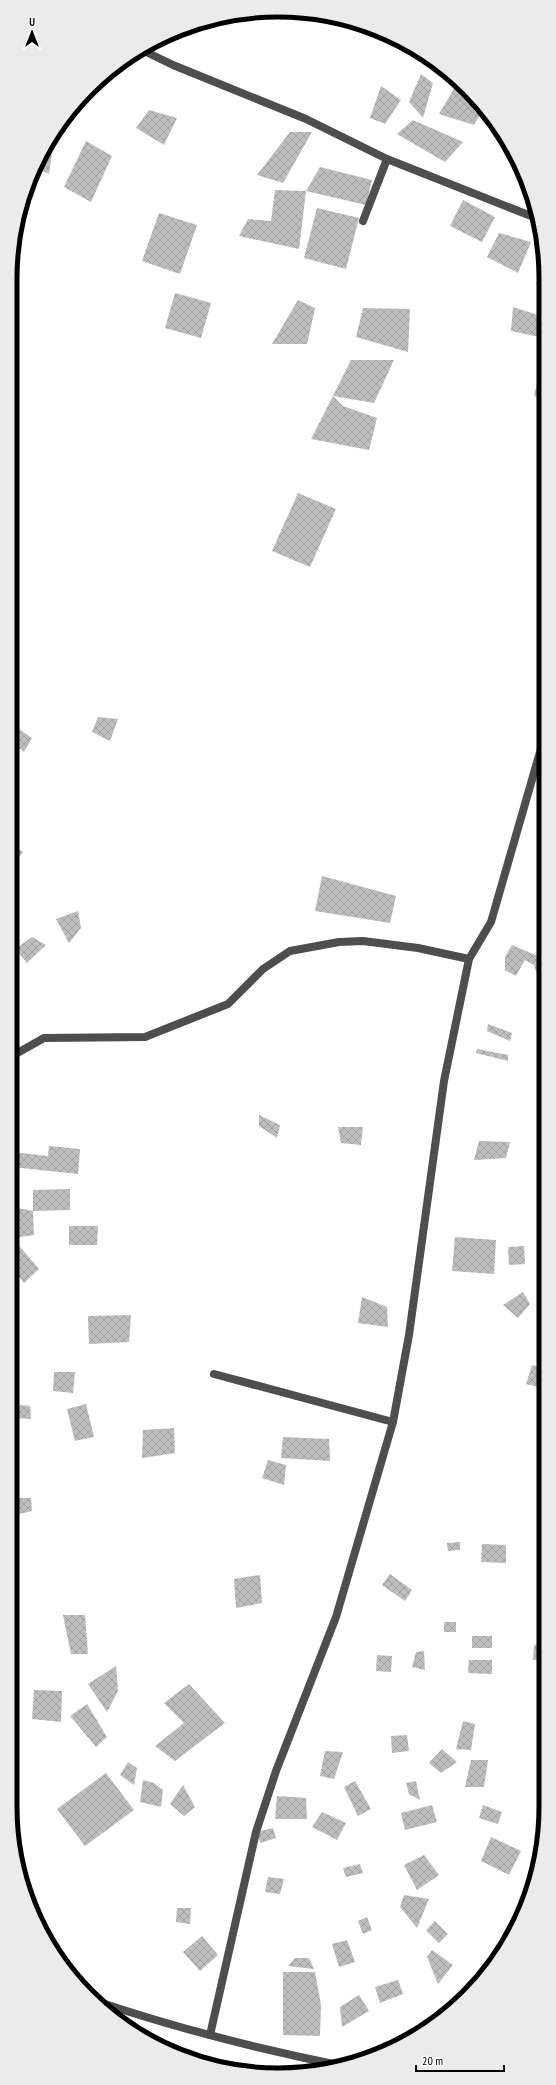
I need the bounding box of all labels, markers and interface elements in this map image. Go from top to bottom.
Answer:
north arrow [12,12,52,52]
text: U [29,15,35,29]
scale bar [416,2047,504,2073]
text: 20 m [422,2053,443,2068]

